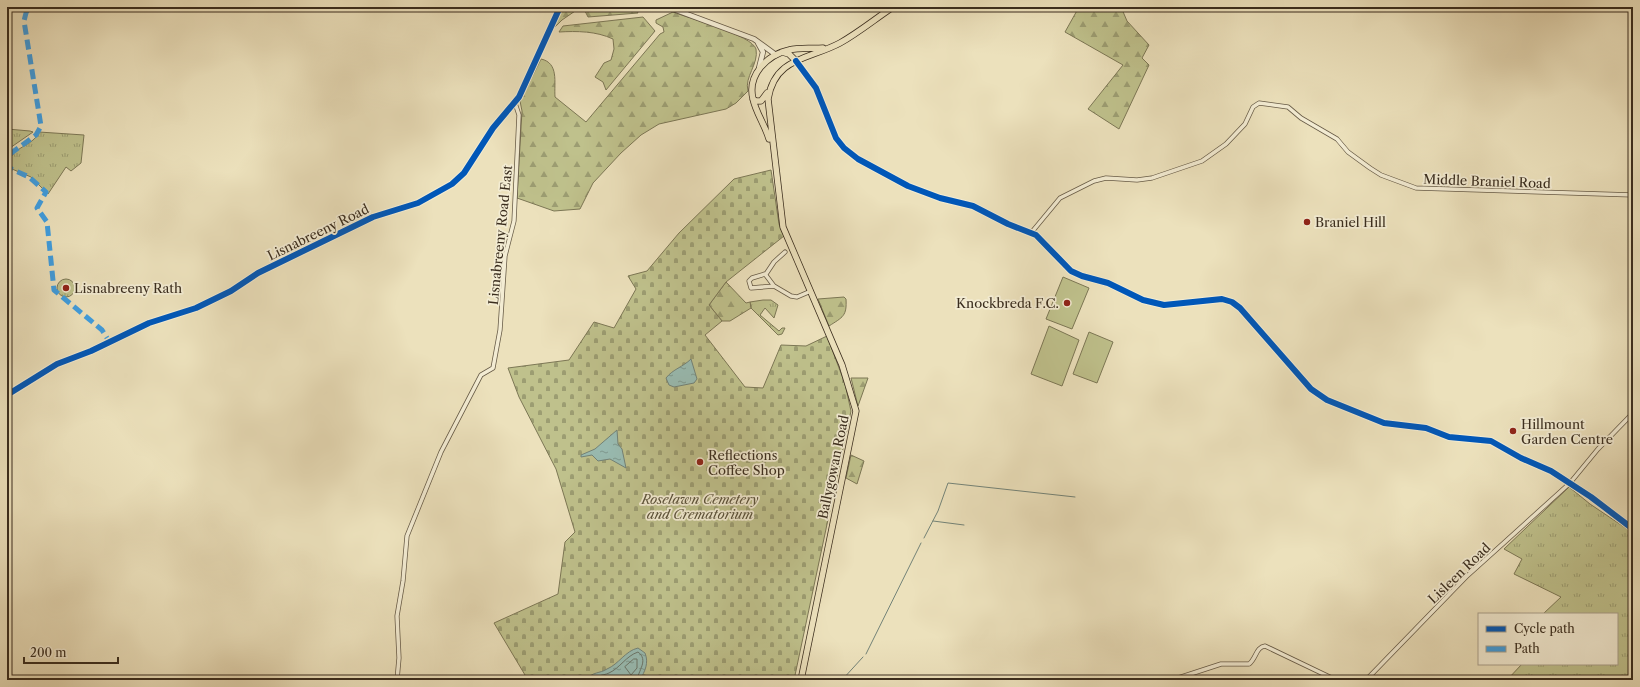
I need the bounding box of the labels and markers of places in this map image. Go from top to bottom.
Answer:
place label: Braniel Hill [1315,214,1386,230]
marker: Braniel Hill [1302,217,1312,227]
place label: Lisnabreeny Rath [74,280,182,296]
marker: Lisnabreeny Rath [61,283,71,293]
place label: Knockbreda F.C. [956,295,1059,311]
marker: Knockbreda F.C. [1062,298,1072,308]
place label: Hillmount Garden Centre [1521,416,1613,447]
marker: Hillmount Garden Centre [1508,426,1518,436]
place label: Reflections Coffee Shop [708,447,785,478]
marker: Reflections Coffee Shop [695,457,705,467]

